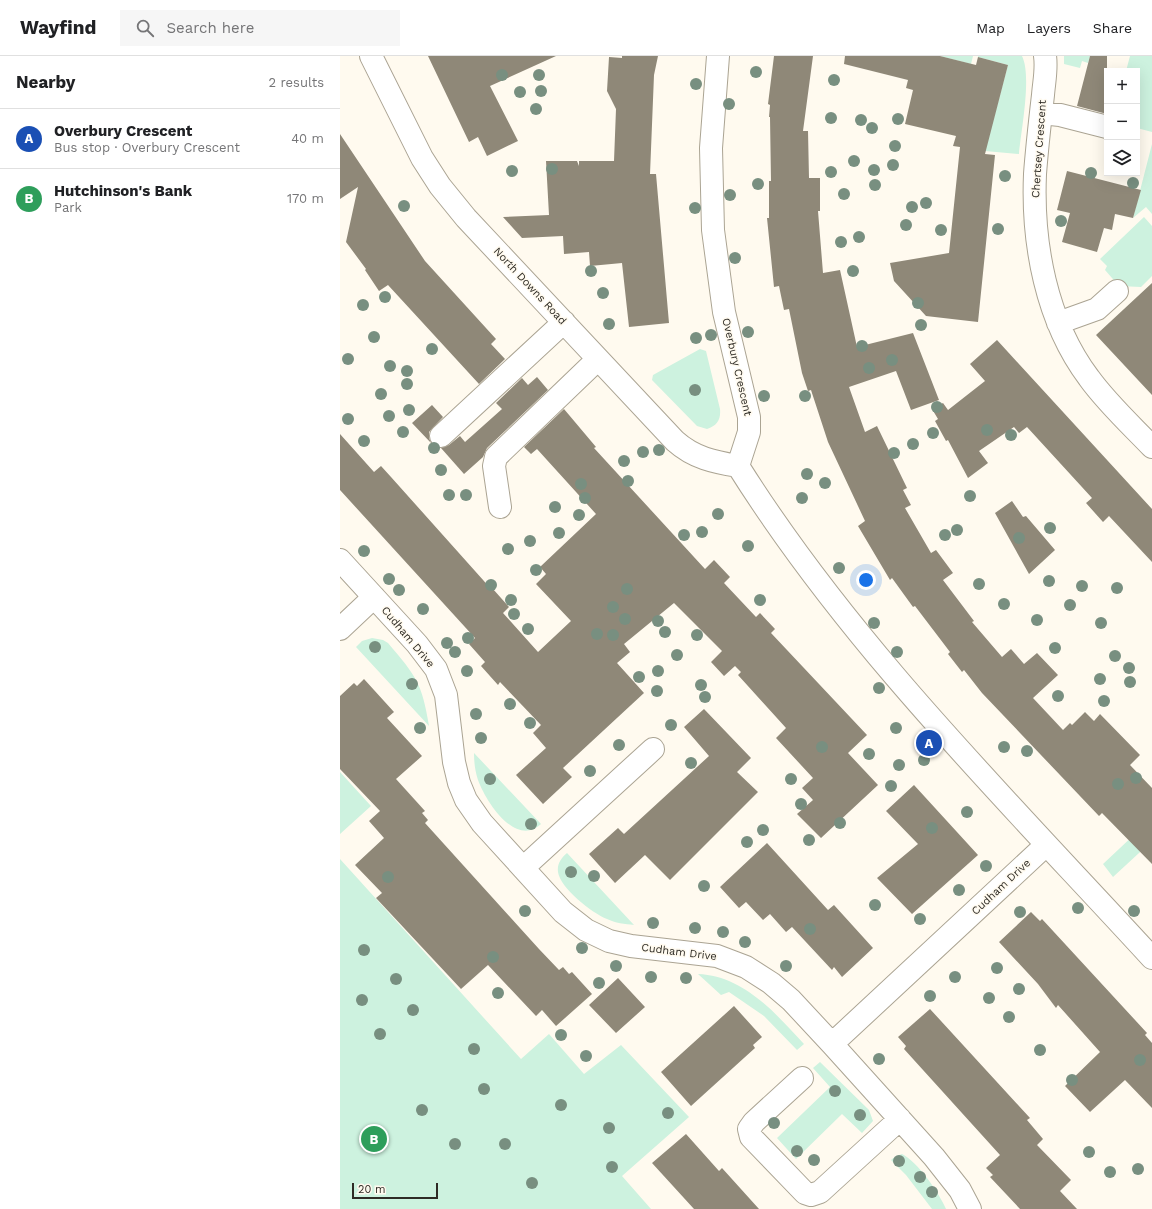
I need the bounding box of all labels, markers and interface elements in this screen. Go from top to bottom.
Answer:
search box [120,10,400,46]
text: Wayfind [20,16,96,39]
icon: search [134,17,156,39]
text: Search here [166,19,254,37]
text: Map [976,20,1005,36]
text: Layers [1027,20,1071,36]
text: Share [1093,20,1132,36]
map controls [1104,68,1140,176]
button: + [1104,68,1140,104]
text: Nearby [16,72,75,92]
text: 2 results [269,75,324,90]
street label: Chertsey Crescent [1029,99,1049,199]
button: − [1104,104,1140,140]
text: Overbury Crescent [54,122,192,140]
text: A [25,131,33,146]
text: 40 m [291,131,324,146]
text: Bus stop · Overbury Crescent [54,140,240,155]
button: layers [1104,140,1140,176]
text: Hutchinson's Bank [54,182,192,200]
text: B [25,191,33,206]
text: 170 m [287,191,324,206]
text: Park [54,200,82,215]
street label: North Downs Road [491,245,569,327]
street label: Overbury Crescent [719,317,755,418]
your location [856,570,876,590]
street label: Cudham Drive [379,604,437,670]
pin: A [916,728,942,758]
street label: Cudham Drive [969,856,1033,918]
street label: Cudham Drive [641,941,717,963]
pin: B [361,1124,387,1154]
scale bar [352,1181,438,1200]
text: 20 m [358,1183,386,1196]

